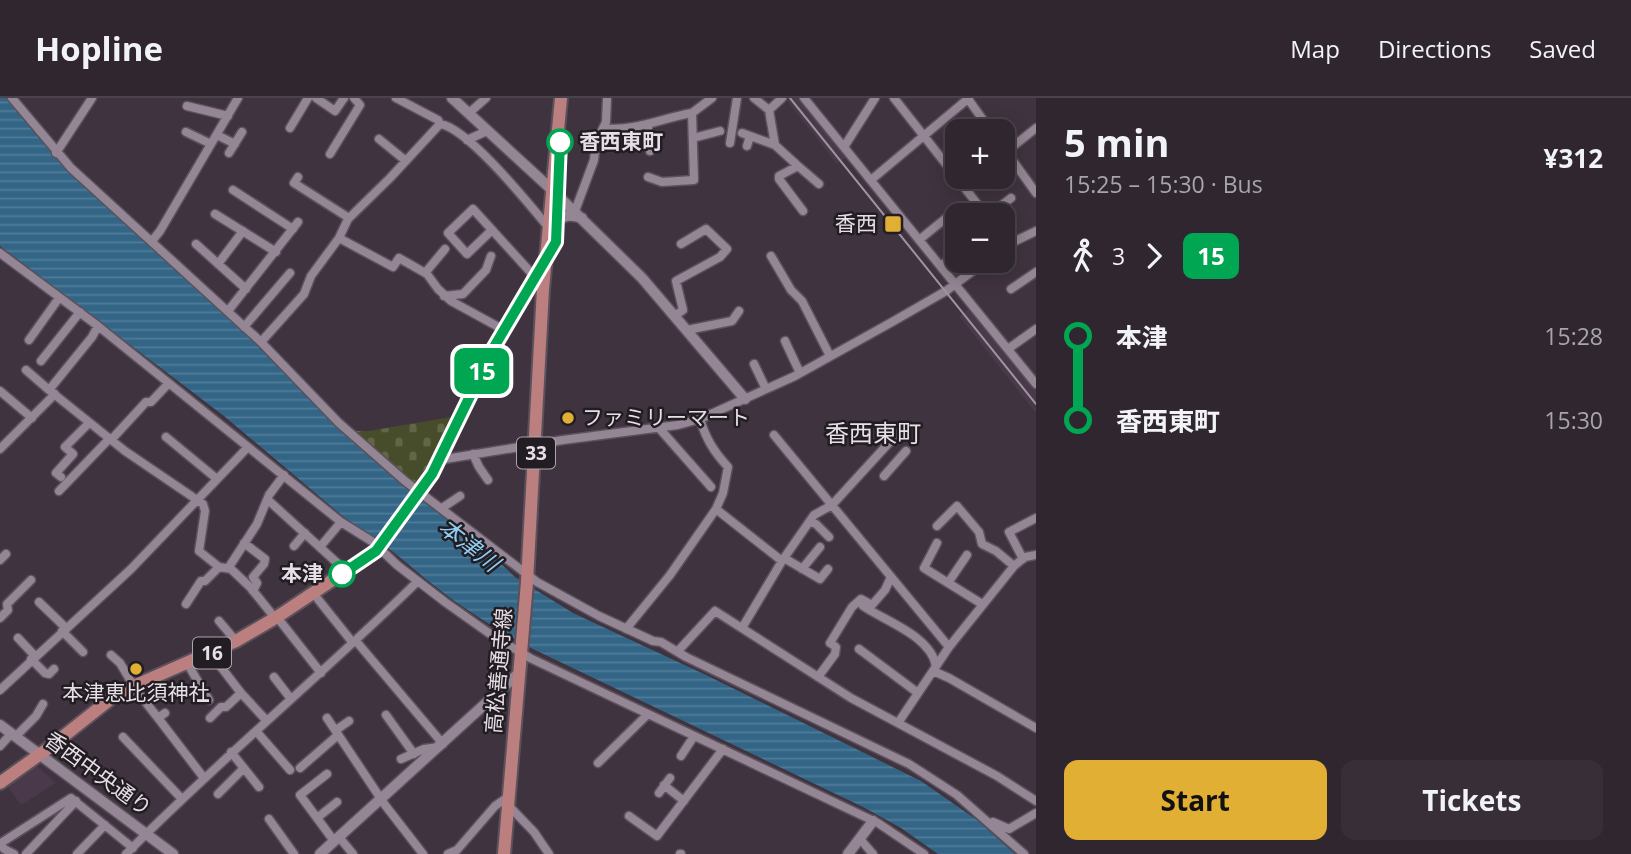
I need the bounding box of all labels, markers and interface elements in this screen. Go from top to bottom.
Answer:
text: Hopline [35,26,163,71]
text: Map [1290,32,1340,65]
text: Directions [1378,32,1491,65]
text: Saved [1529,32,1596,65]
text: 5 min [1064,116,1169,168]
map controls [945,119,1015,273]
button: + [945,119,1015,189]
place label: 香西東町 [579,127,663,155]
marker: 香西東町 [547,129,573,155]
text: ¥312 [1544,140,1603,176]
text: 15:25 – 15:30 · Bus [1064,168,1263,200]
button: − [945,203,1015,273]
place label: 香西 [835,209,877,237]
marker: 香西 [883,214,903,234]
icon: walk [1064,237,1102,275]
icon: forward [1135,237,1173,275]
text: 15 [1197,239,1225,272]
text: 3 [1112,240,1125,272]
text: 本津 [1116,319,1168,355]
text: 15:28 [1544,320,1603,352]
line badge: 15 [450,348,514,394]
text: 15 [468,354,496,387]
place label: ファミリーマート [582,403,750,431]
text: 香西東町 [1116,403,1220,439]
text: 15:30 [1544,404,1603,436]
marker: ファミリーマート [560,410,576,426]
district label: 香西東町 [825,416,921,449]
road number: 33 [517,438,555,468]
water label: 本津川 [433,510,509,580]
place label: 本津 [281,559,323,587]
marker: 本津 [329,561,355,587]
street label: 高松善通寺線 [479,607,517,735]
road number: 16 [193,638,231,668]
marker: 本津恵比須神社 [128,661,144,677]
place label: 本津恵比須神社 [63,678,210,706]
street label: 香西中央通り [39,725,158,822]
button: Start [1064,760,1327,840]
button: Tickets [1341,760,1603,840]

